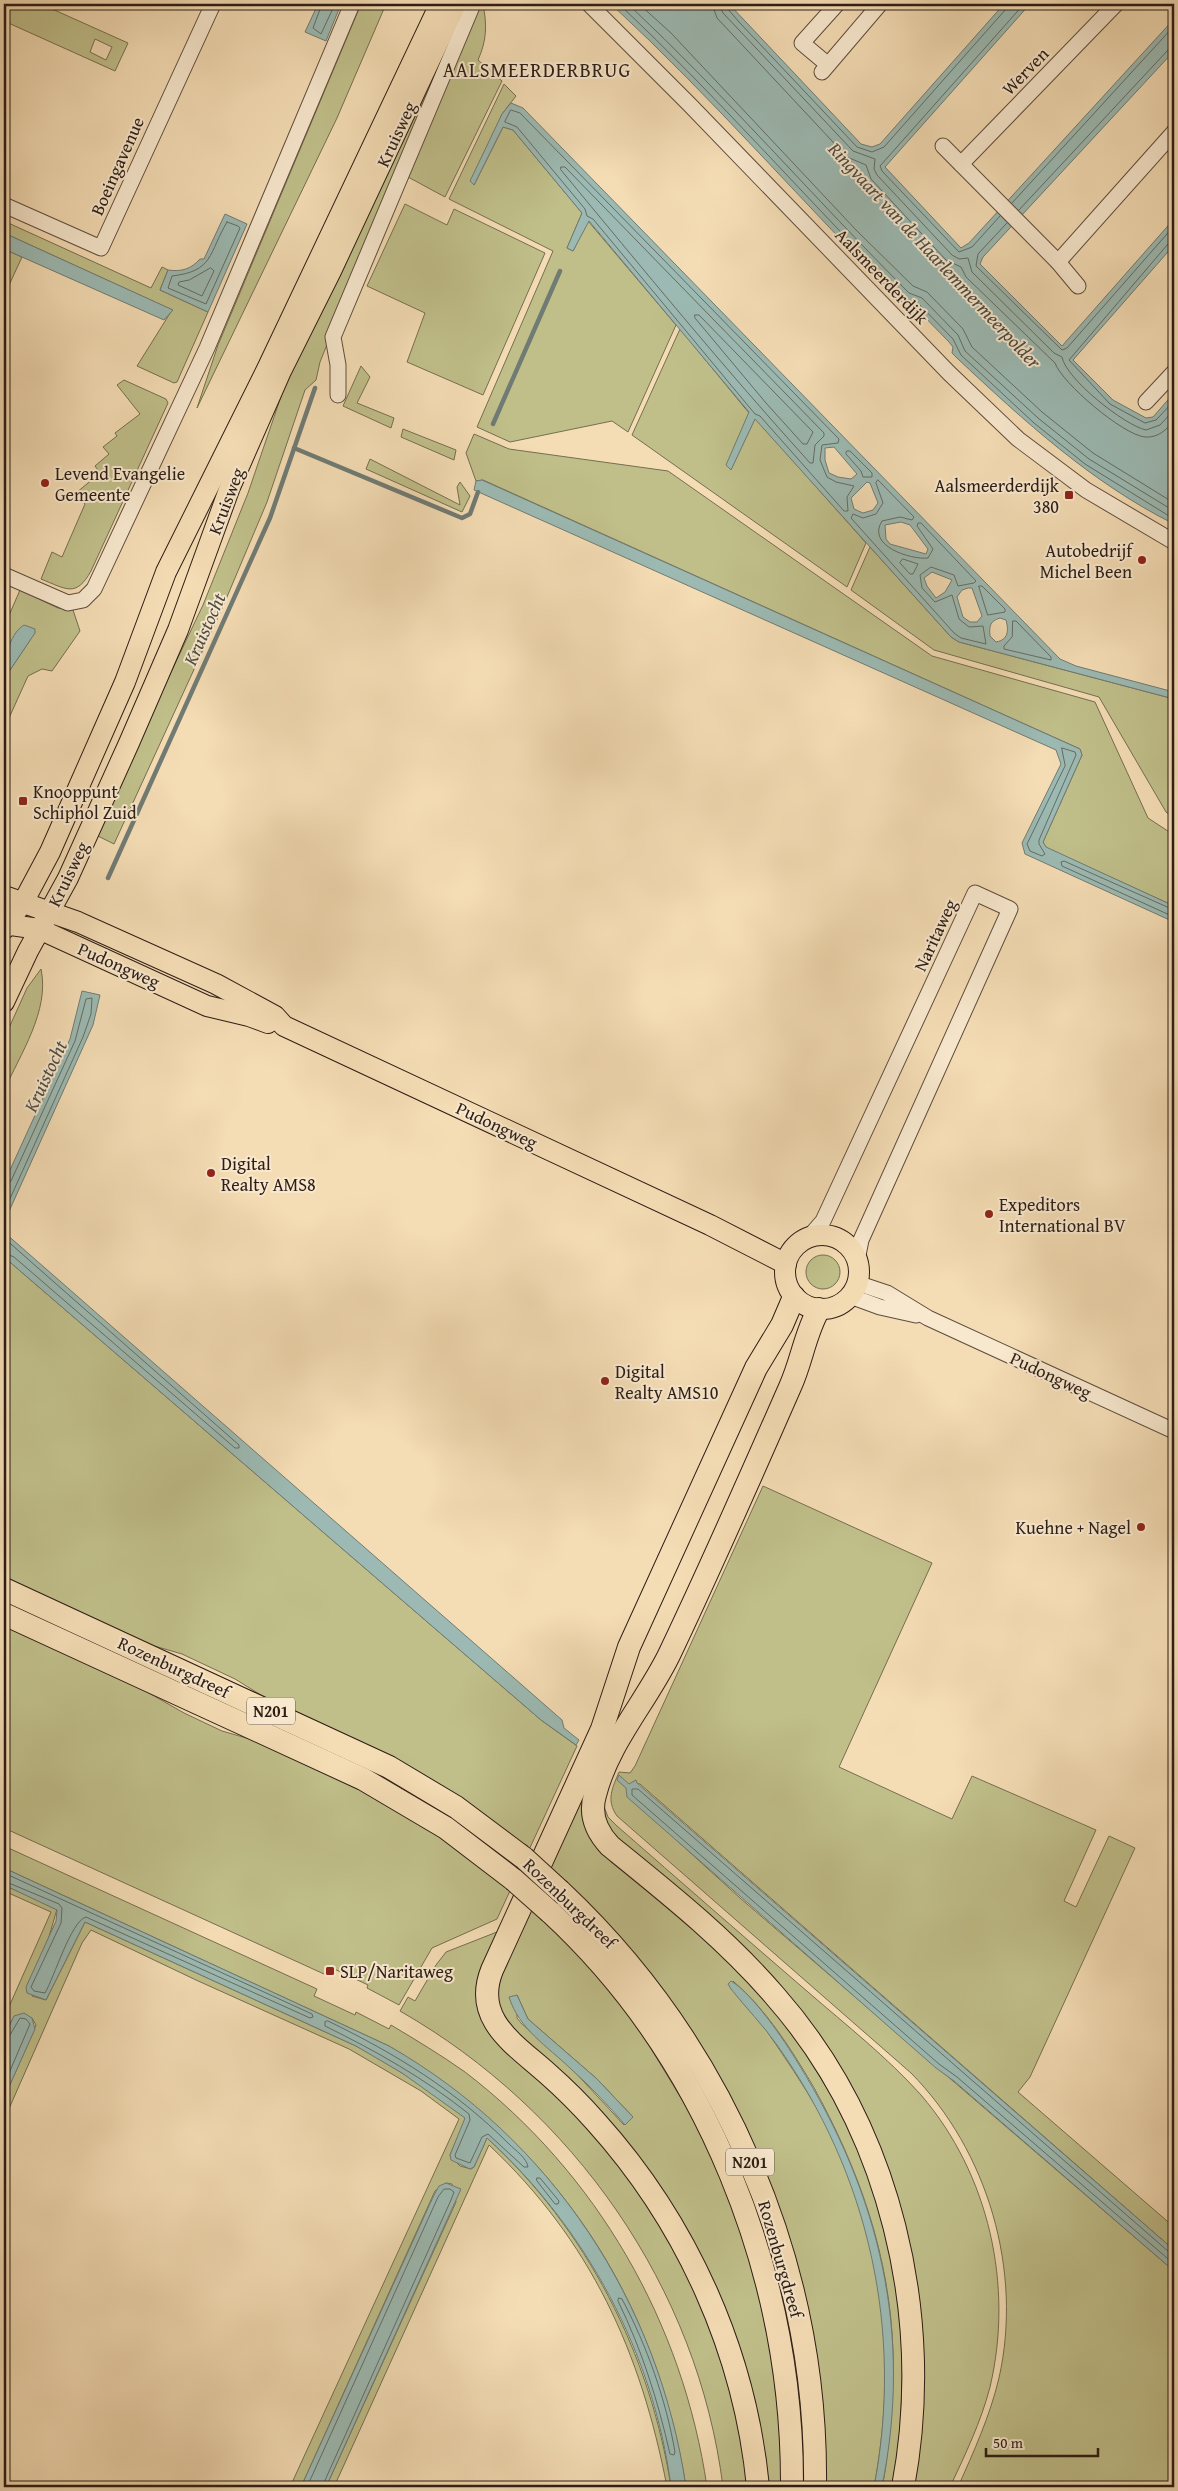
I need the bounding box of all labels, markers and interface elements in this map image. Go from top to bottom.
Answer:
street label: Werven [995,41,1055,101]
district label: AALSMEERDERBRUG [443,55,631,84]
street label: Kruisweg [369,97,423,171]
street label: Boeingavenue [83,112,151,220]
water label: Ringvaart van de Haarlemmermeerpolder [821,135,1048,375]
street label: Aalsmeerderdijk [829,222,936,331]
place label: Levend Evangelie Gemeente [55,460,185,508]
street label: Kruisweg [201,464,251,538]
place label: Aalsmeerderdijk 380 [935,472,1060,520]
marker: Levend Evangelie Gemeente [39,477,51,489]
marker: Aalsmeerderdijk 380 [1063,489,1075,501]
place label: Autobedrijf Michel Been [1040,537,1134,585]
marker: Autobedrijf Michel Been [1136,554,1148,566]
water label: Kruistocht [175,588,233,670]
place label: Knooppunt Schiphol Zuid [33,778,137,826]
marker: Knooppunt Schiphol Zuid [17,795,29,807]
street label: Kruisweg [41,837,95,911]
street label: Naritaweg [906,894,964,976]
street label: Pudongweg [74,935,164,995]
water label: Kruistocht [16,1035,74,1117]
street label: Pudongweg [452,1094,542,1156]
place label: Digital Realty AMS8 [221,1150,316,1198]
marker: Digital Realty AMS8 [205,1167,217,1179]
place label: Expeditors International BV [999,1191,1126,1239]
marker: Expeditors International BV [983,1208,995,1220]
street label: Pudongweg [1006,1344,1096,1406]
place label: Digital Realty AMS10 [615,1358,719,1406]
marker: Digital Realty AMS10 [599,1375,611,1387]
place label: Kuehne + Nagel [1015,1514,1131,1541]
marker: Kuehne + Nagel [1135,1521,1147,1533]
street label: Rozenburgdreef [114,1629,236,1706]
road number: N201 [247,1698,295,1724]
street label: Rozenburgdreef [517,1851,624,1956]
place label: SLP/Naritaweg [340,1958,453,1985]
marker: SLP/Naritaweg [324,1965,336,1977]
road number: N201 [726,2148,774,2176]
street label: Rozenburgdreef [751,2197,811,2323]
scale bar [986,2426,1098,2458]
text: 50 m [993,2432,1024,2453]

